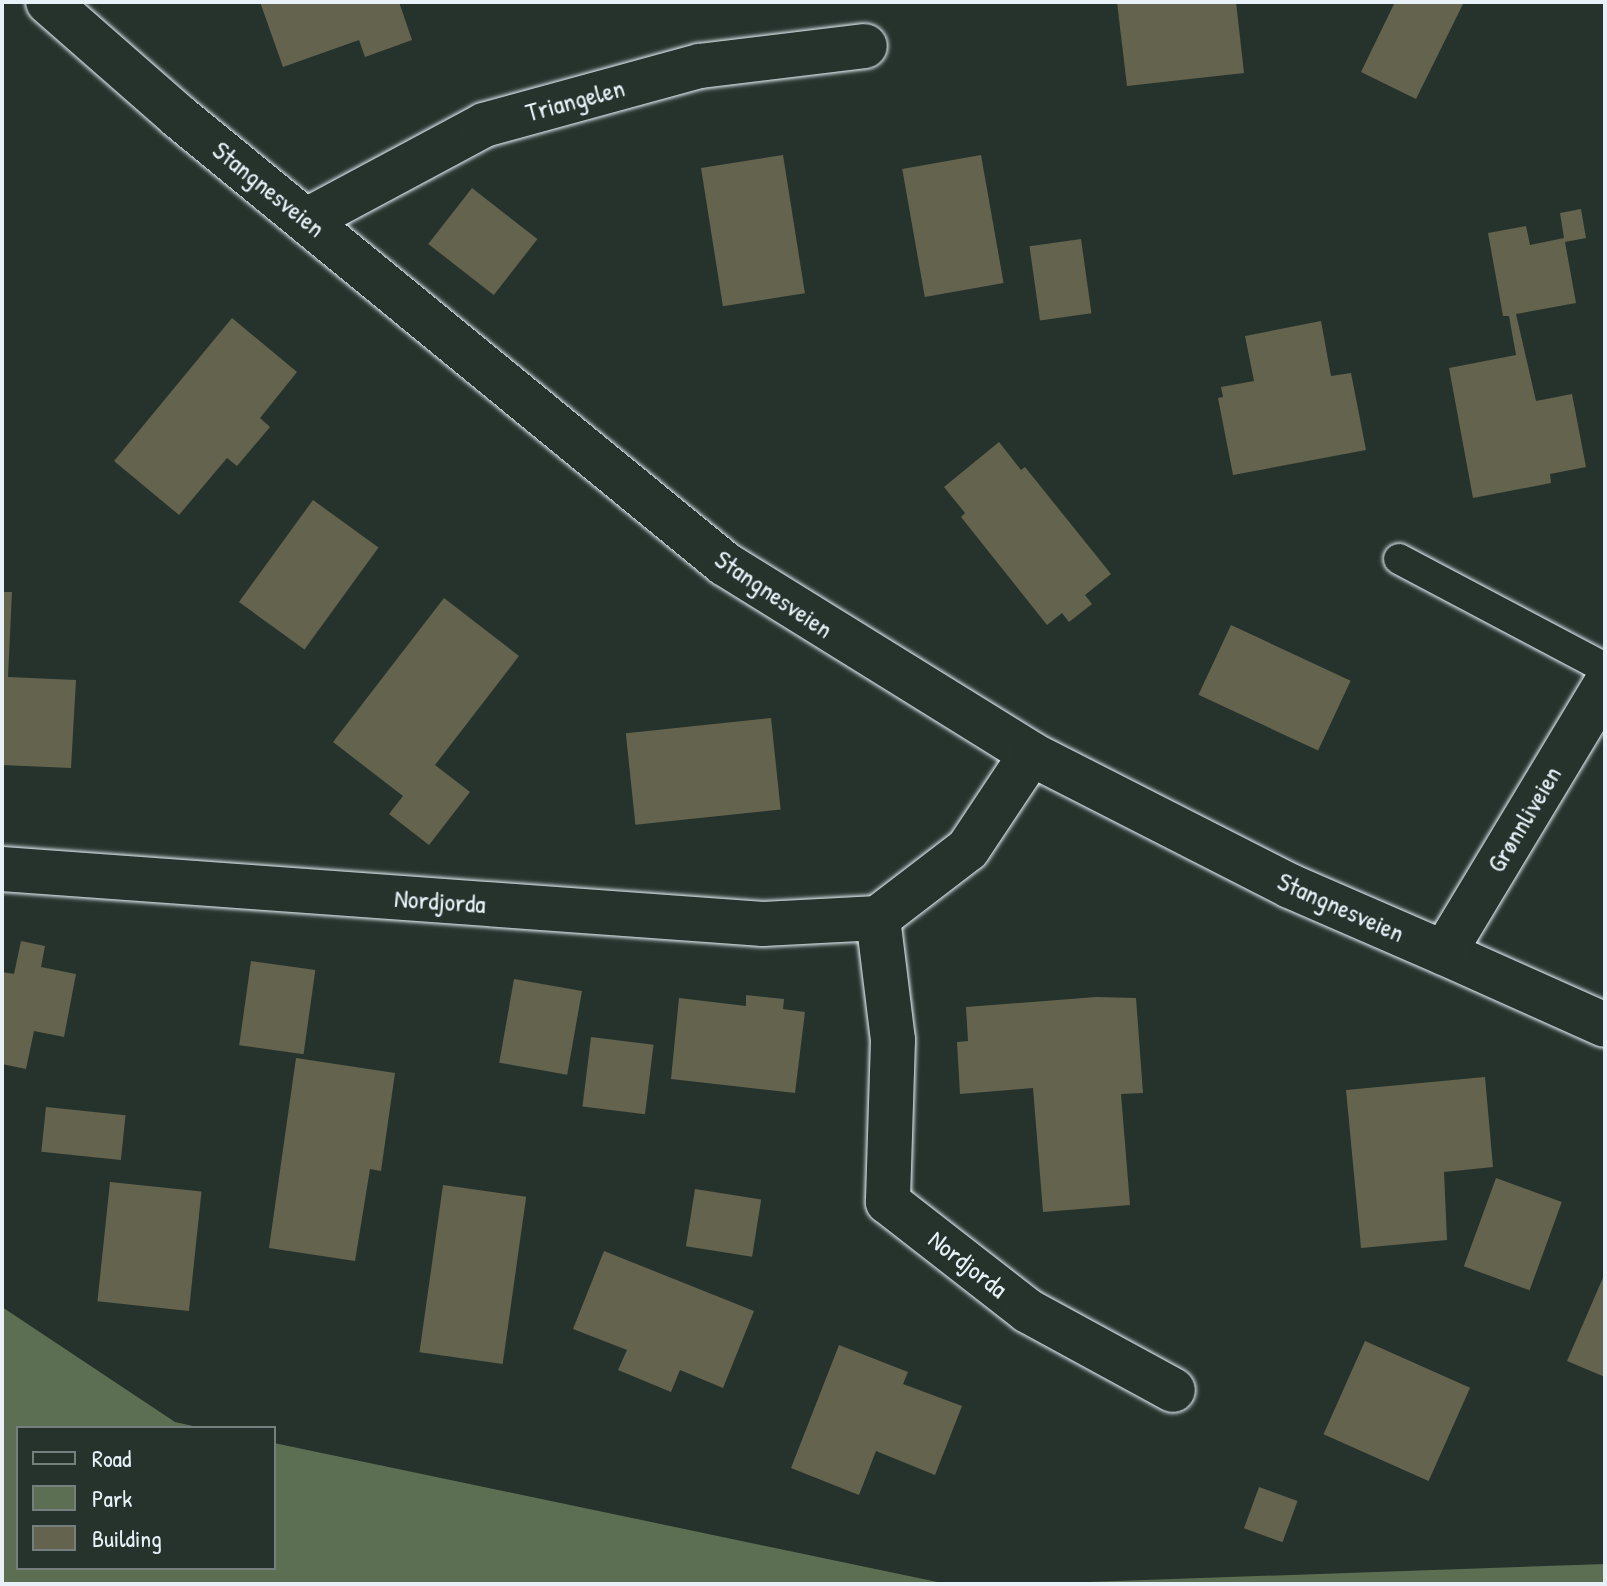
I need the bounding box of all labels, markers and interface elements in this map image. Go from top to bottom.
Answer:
street label: Triangelen [522,72,628,128]
street label: Stangnesveien [207,134,331,244]
street label: Stangnesveien [709,543,839,645]
street label: Grønnliveien [1480,760,1568,878]
street label: Stangnesveien [1273,865,1409,949]
street label: Nordjorda [393,882,487,920]
street label: Nordjorda [922,1224,1014,1304]
legend [16,1426,276,1570]
text: Road [92,1442,131,1474]
text: Park [92,1482,132,1514]
text: Building [92,1522,162,1554]

